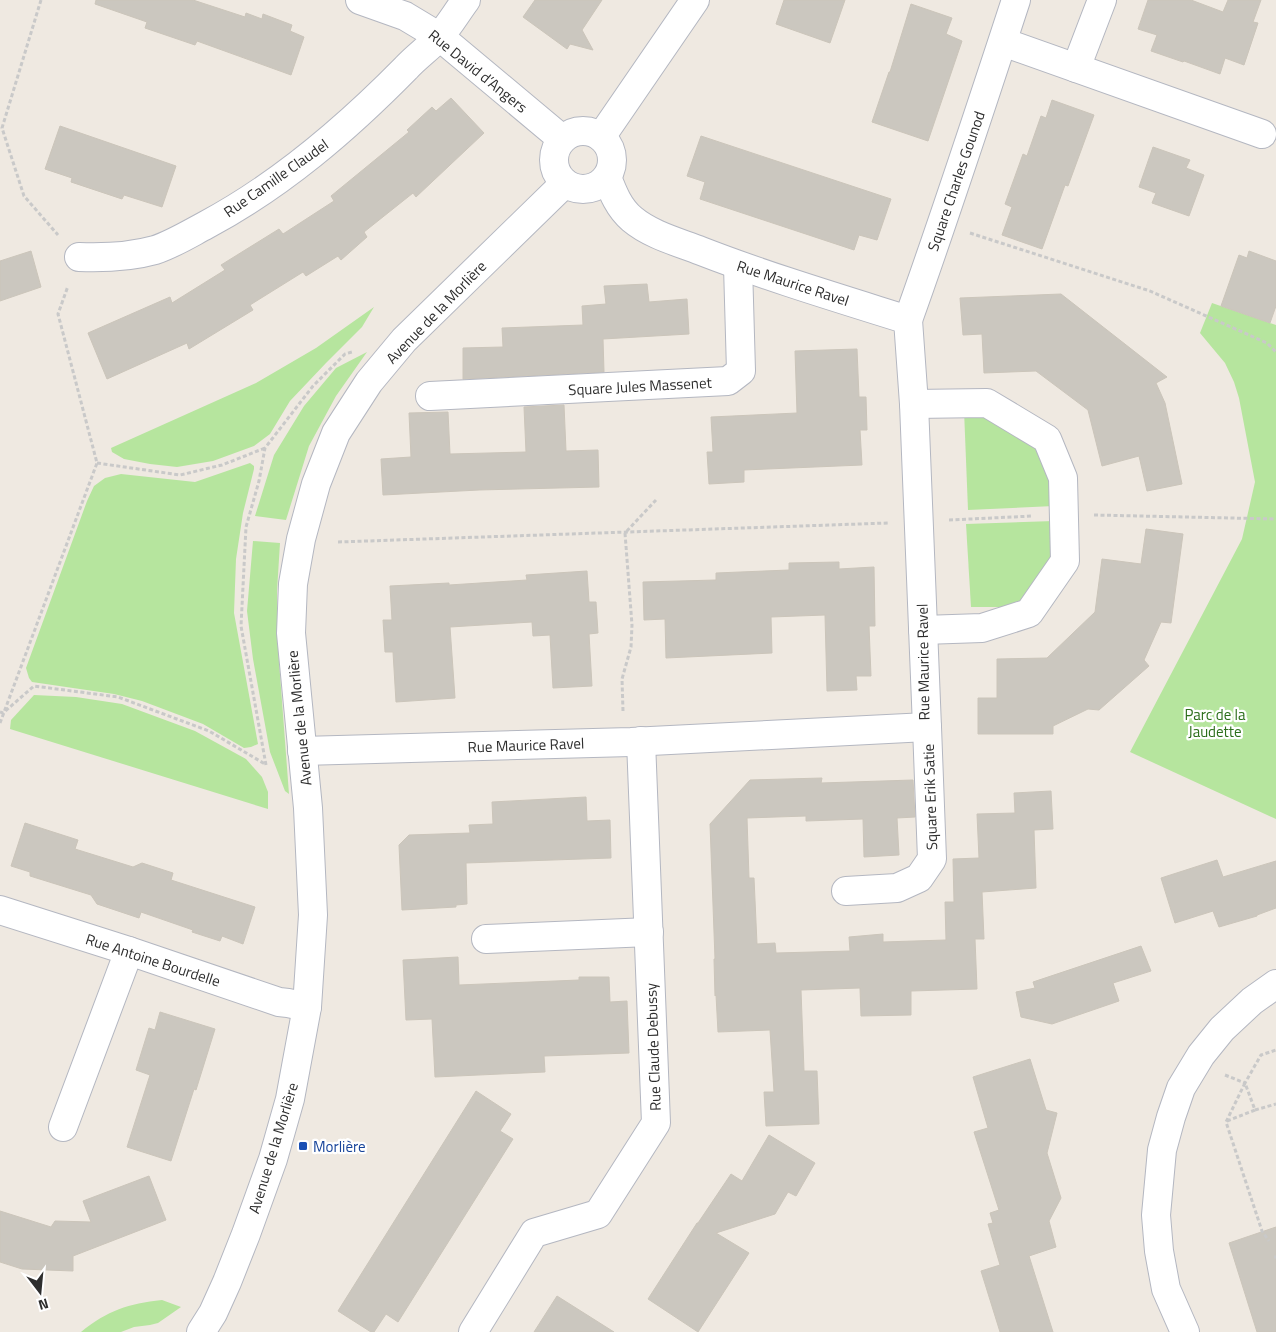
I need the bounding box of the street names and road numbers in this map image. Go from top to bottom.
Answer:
street label: Rue David d’Angers [423,24,533,118]
street label: Square Charles Gounod [921,108,991,254]
street label: Rue Camille Claudel [219,133,333,223]
street label: Rue Maurice Ravel [734,254,852,312]
street label: Avenue de la Morlière [381,255,491,369]
street label: Square Jules Massenet [568,371,713,401]
street label: Rue Maurice Ravel [910,603,936,721]
street label: Avenue de la Morlière [280,649,318,787]
street label: Rue Maurice Ravel [467,731,585,759]
street label: Square Erik Satie [917,743,943,851]
street label: Rue Antoine Bourdelle [83,927,223,993]
street label: Rue Claude Debussy [639,983,667,1111]
street label: Avenue de la Morlière [242,1080,304,1216]

